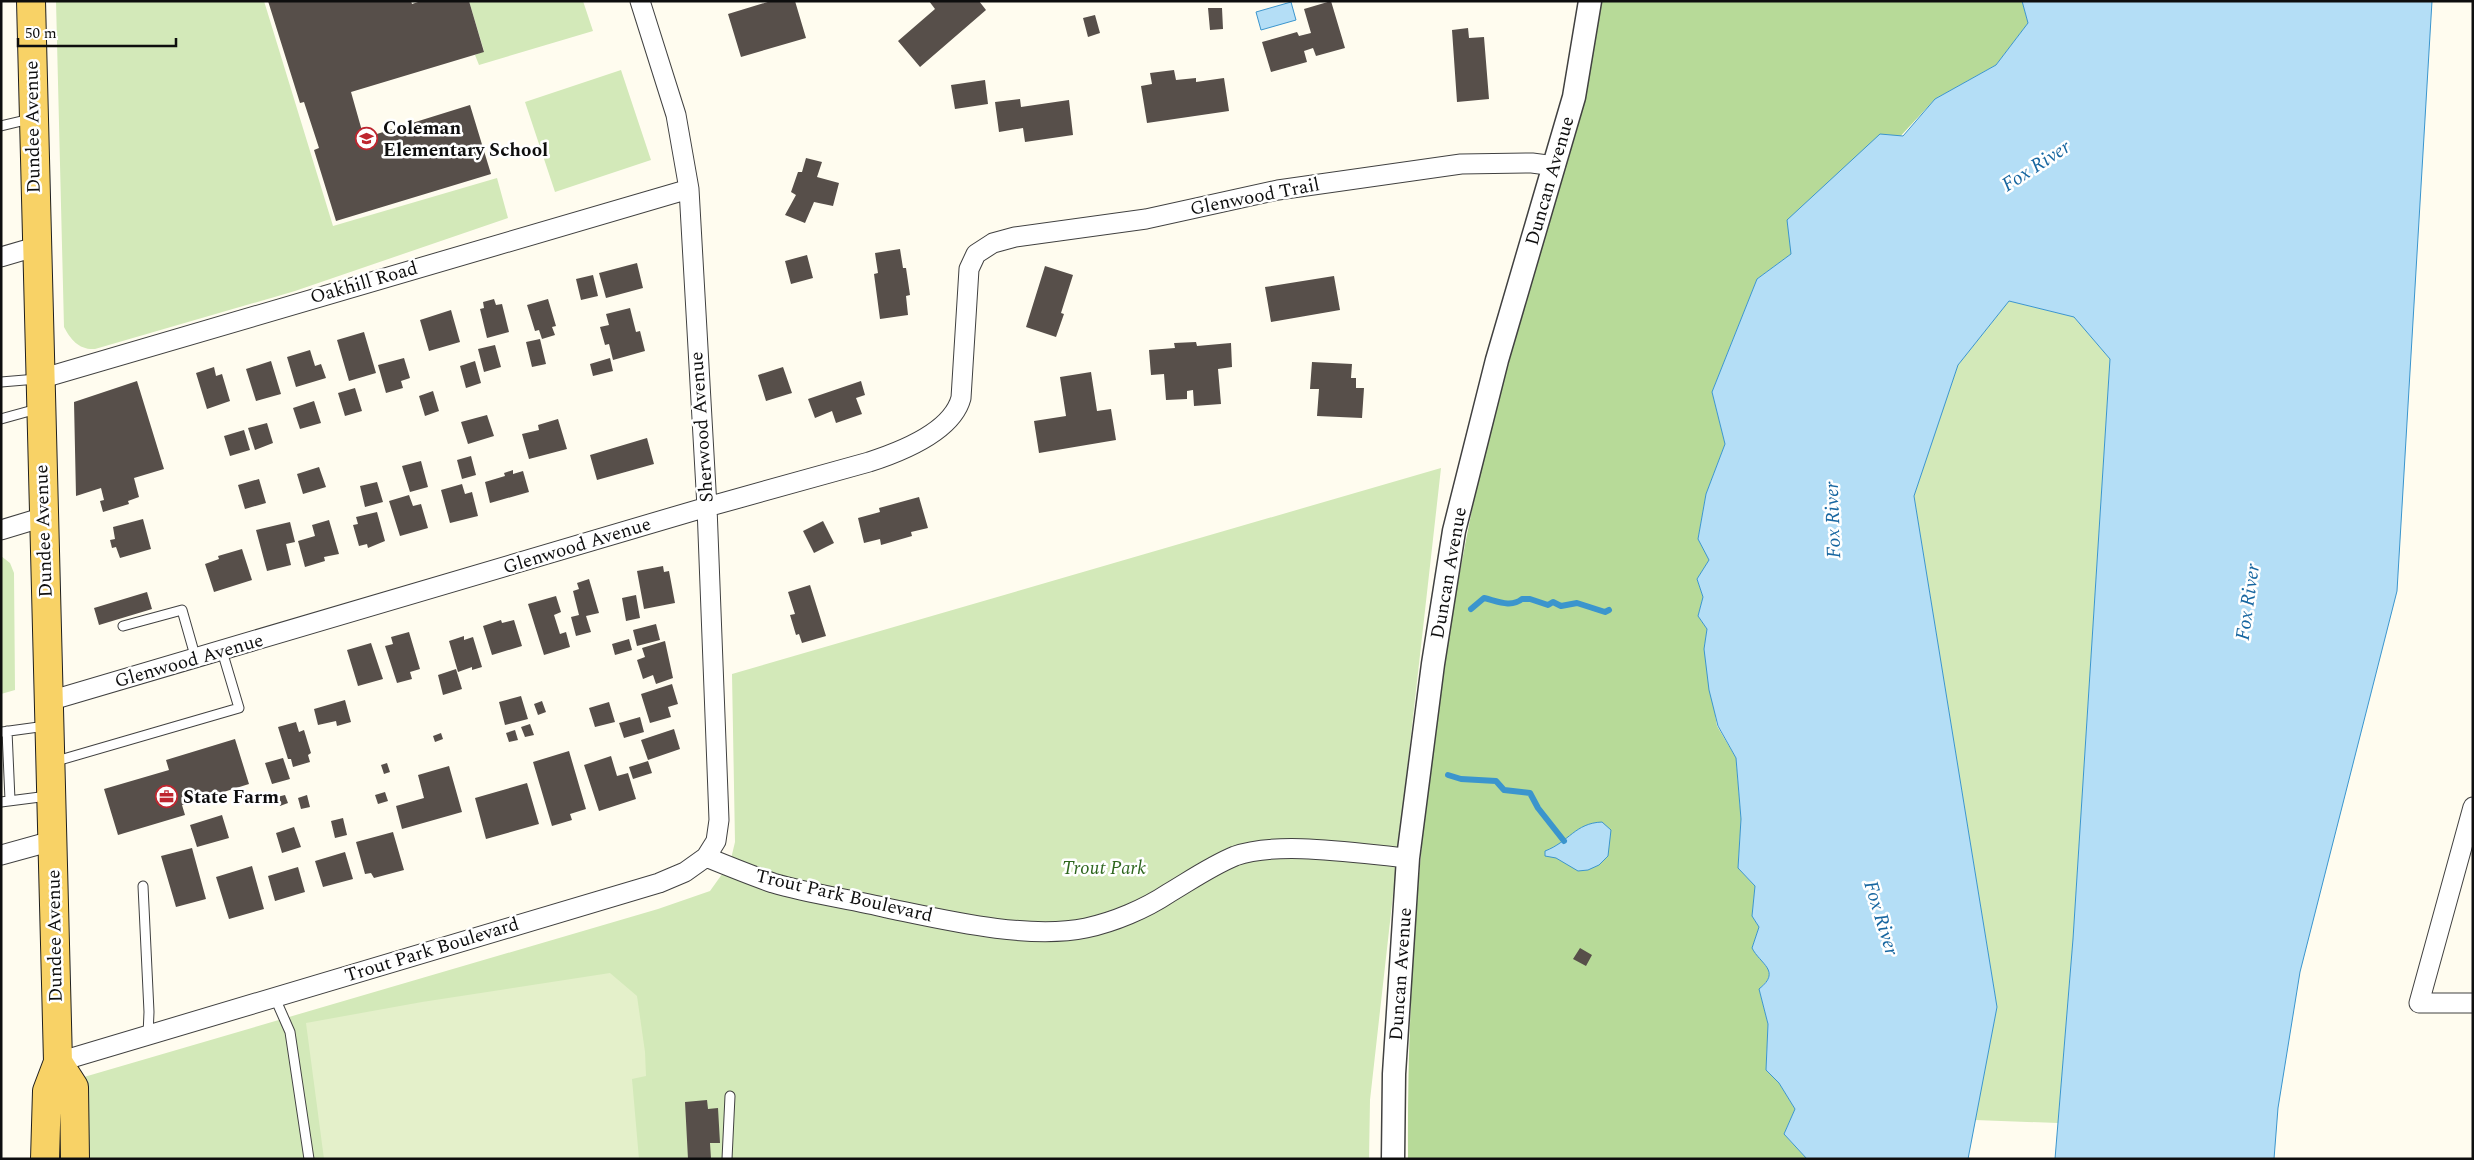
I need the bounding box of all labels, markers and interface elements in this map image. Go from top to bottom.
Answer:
scale bar [18,15,175,47]
text: 50 m [25,22,57,45]
street label: Dundee Avenue [17,60,49,194]
street label: Duncan Avenue [1518,113,1582,249]
place label: Coleman Elementary School [383,114,548,165]
school or university icon: Coleman Elementary School [355,127,379,151]
water label: Fox River [1996,132,2077,200]
street label: Glenwood Trail [1188,170,1322,224]
street label: Oakhill Road [307,254,421,312]
street label: Sherwood Avenue [682,351,722,503]
street label: Dundee Avenue [27,464,61,598]
water label: Fox River [1817,480,1849,559]
street label: Duncan Avenue [1423,505,1475,641]
street label: Glenwood Avenue [499,510,655,582]
water label: Fox River [2228,561,2268,642]
street label: Glenwood Avenue [111,626,267,696]
place label: State Farm [183,783,279,812]
office icon: State Farm [155,785,179,809]
park label: Trout Park [1062,854,1146,883]
street label: Trout Park Boulevard [753,862,935,930]
street label: Dundee Avenue [39,869,71,1003]
water label: Fox River [1855,877,1907,960]
street label: Duncan Avenue [1382,906,1420,1042]
street label: Trout Park Boulevard [341,910,523,990]

